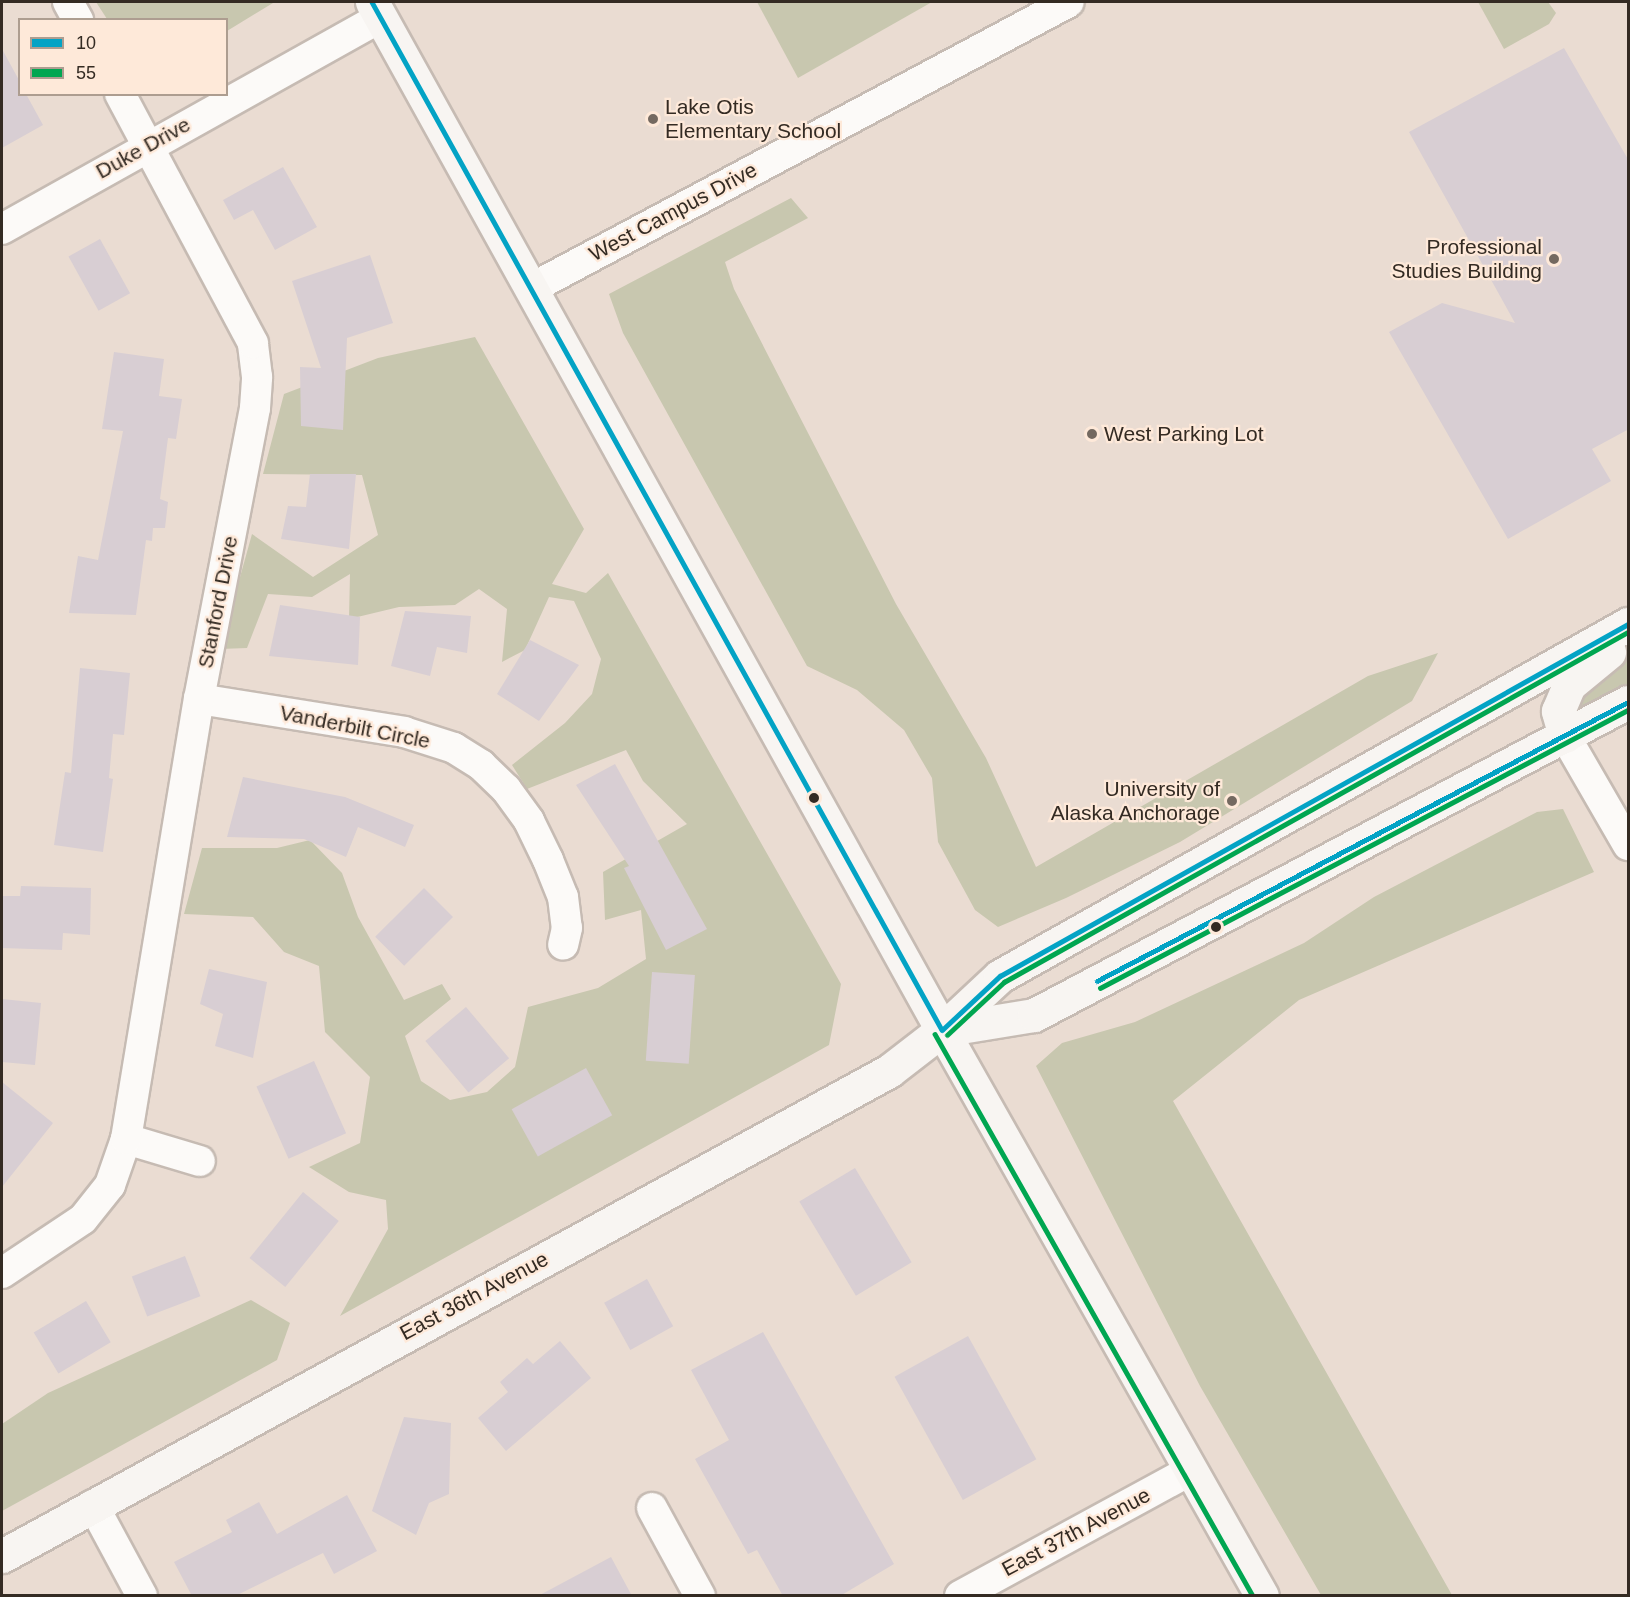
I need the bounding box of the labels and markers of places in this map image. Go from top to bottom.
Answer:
place label: Lake Otis Elementary School [665,94,841,144]
marker: Lake Otis Elementary School [646,112,660,126]
place label: Professional Studies Building [1391,234,1542,284]
marker: Professional Studies Building [1547,252,1561,266]
place label: West Parking Lot [1104,421,1264,447]
marker: West Parking Lot [1085,427,1099,441]
place label: University of Alaska Anchorage [1050,776,1220,826]
unlabelled marker [808,792,820,804]
marker: University of Alaska Anchorage [1225,794,1239,808]
unlabelled marker [1210,921,1222,933]

